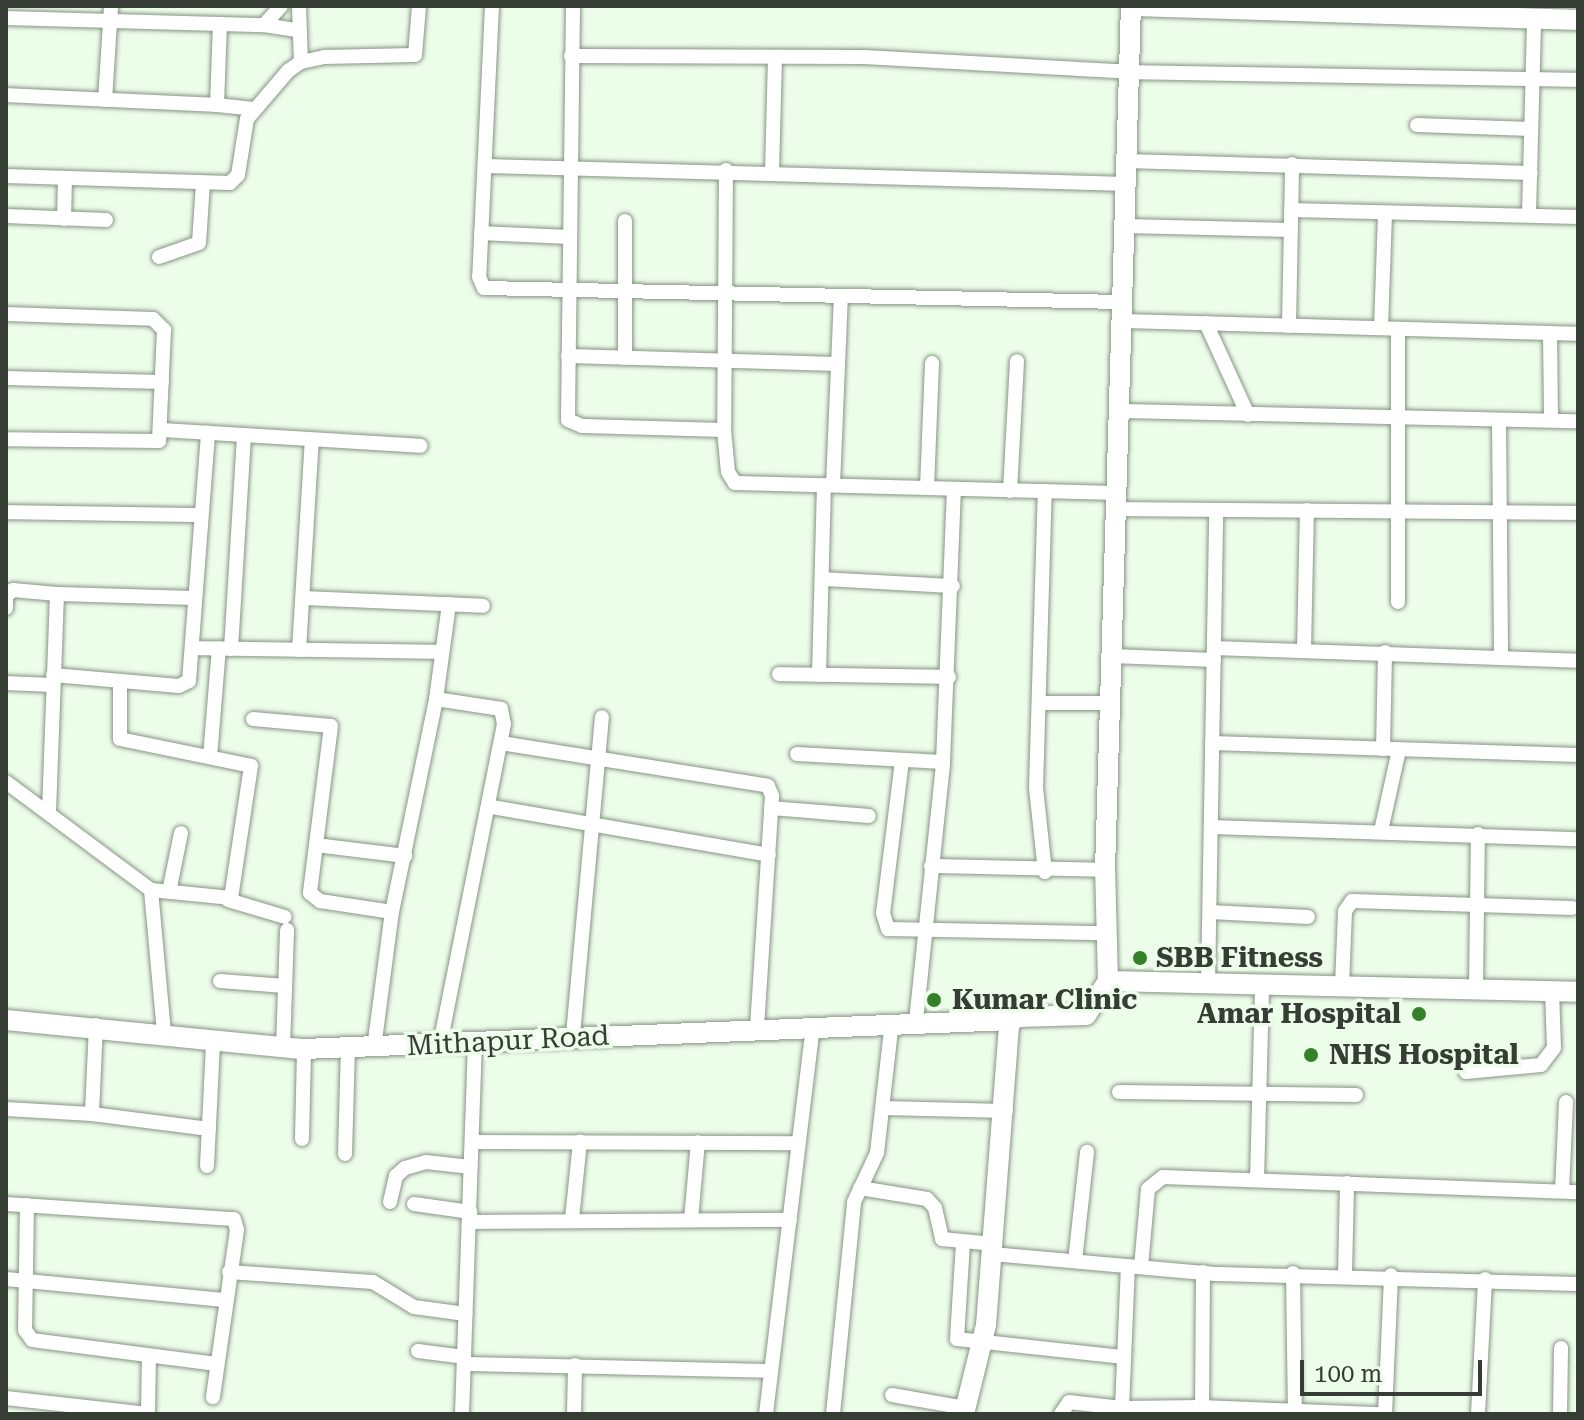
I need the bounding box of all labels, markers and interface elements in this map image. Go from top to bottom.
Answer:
place label: SBB Fitness [1156,941,1323,975]
marker: SBB Fitness [1131,949,1149,967]
place label: Kumar Clinic [952,983,1137,1017]
marker: Kumar Clinic [923,989,945,1011]
place label: Amar Hospital [1197,997,1401,1031]
marker: Amar Hospital [1408,1003,1430,1025]
street label: Mithapur Road [406,1019,610,1063]
place label: NHS Hospital [1329,1038,1519,1072]
marker: NHS Hospital [1300,1044,1322,1066]
scale bar [1304,1344,1486,1394]
text: 100 m [1314,1360,1382,1388]

